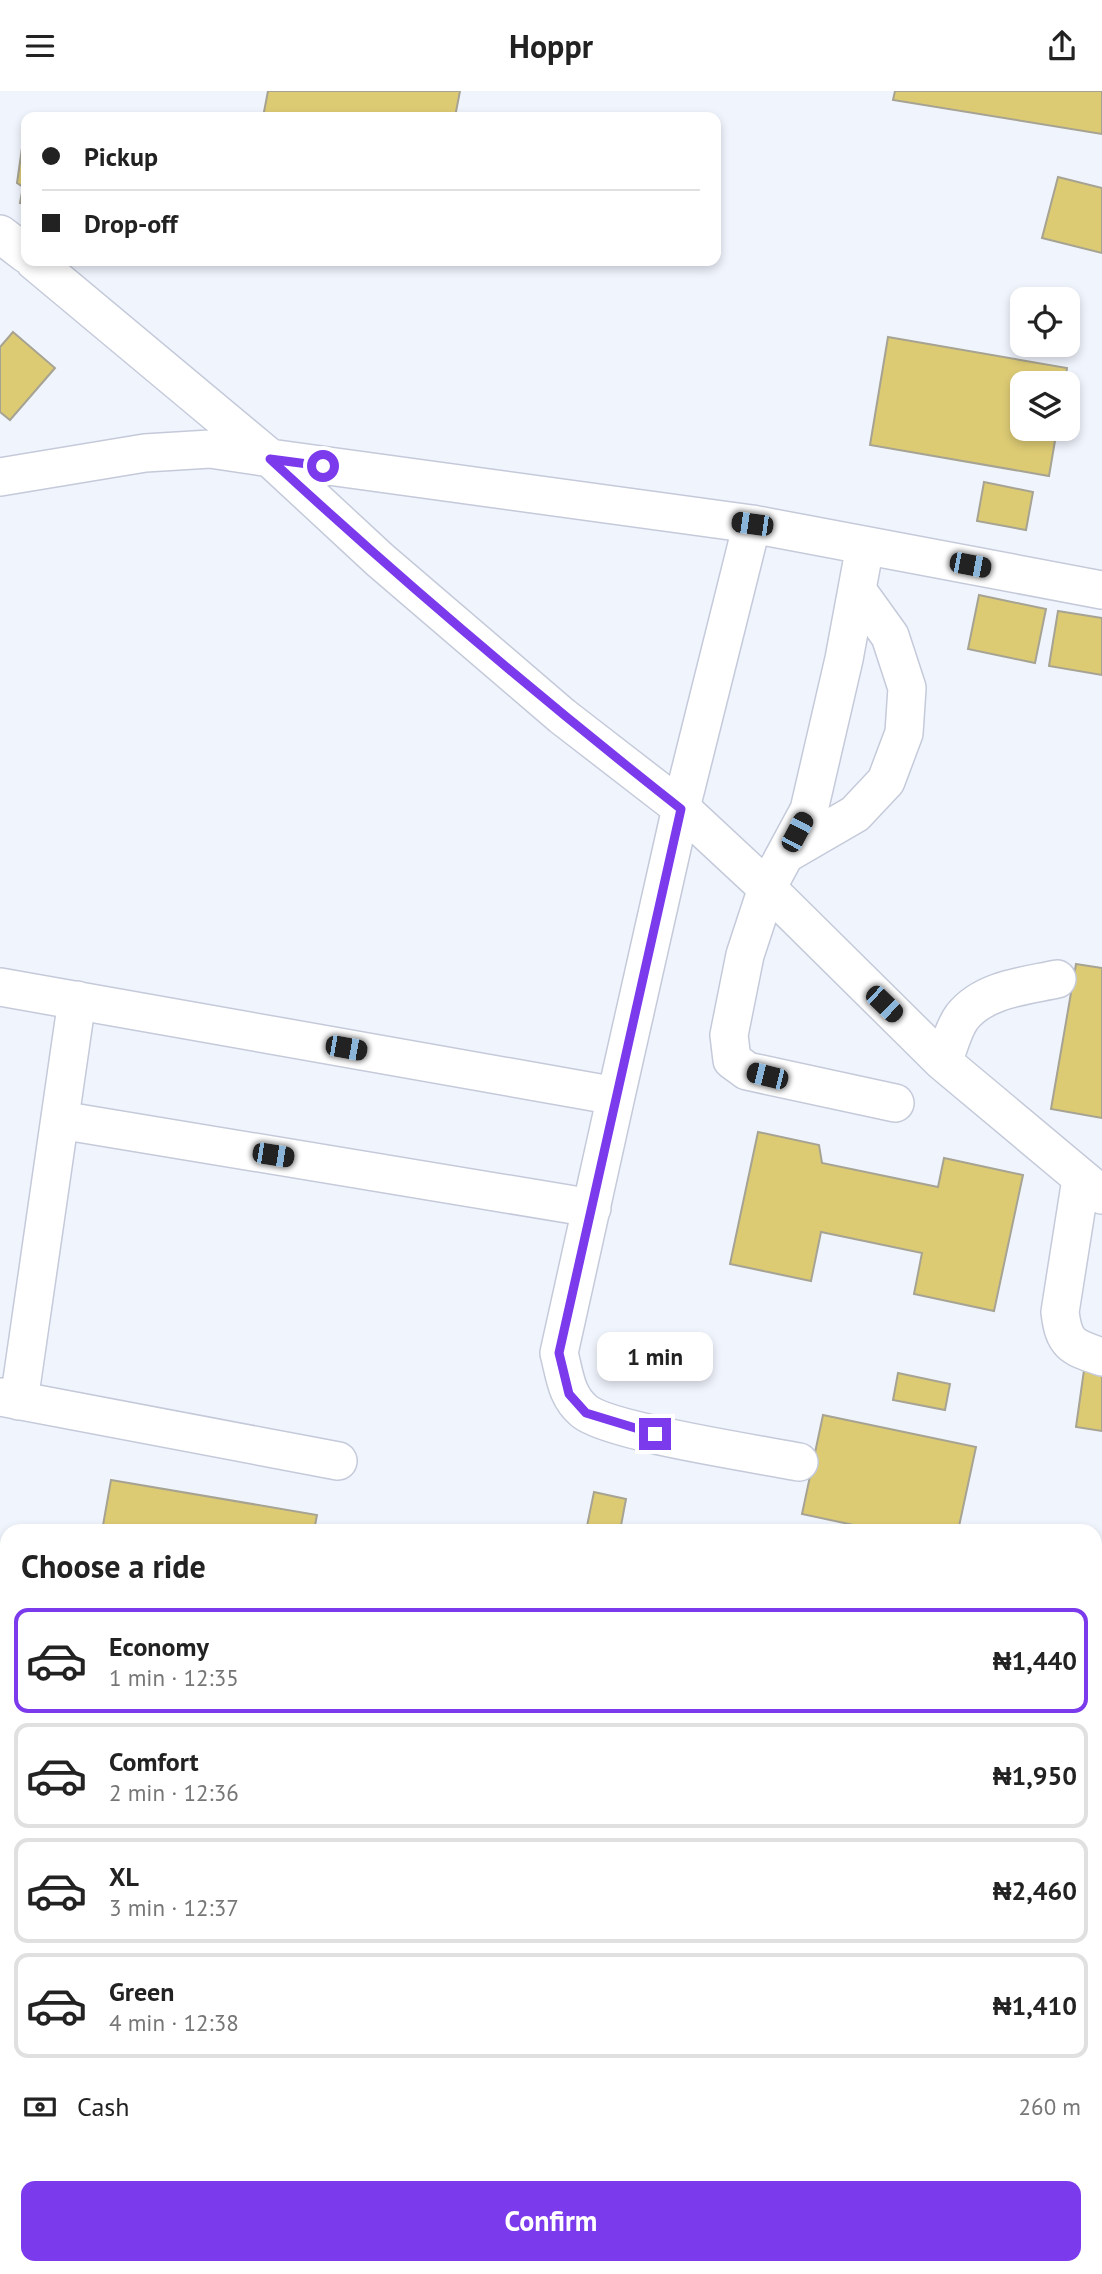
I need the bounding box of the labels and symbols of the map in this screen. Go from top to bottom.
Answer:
route start [307,450,339,482]
car [730,511,775,537]
car [948,551,993,579]
car [778,809,817,855]
car [862,982,907,1026]
car [324,1034,369,1062]
car [745,1061,790,1091]
car [251,1141,296,1169]
callout: 1 min [597,1333,713,1381]
route end [639,1418,671,1450]

